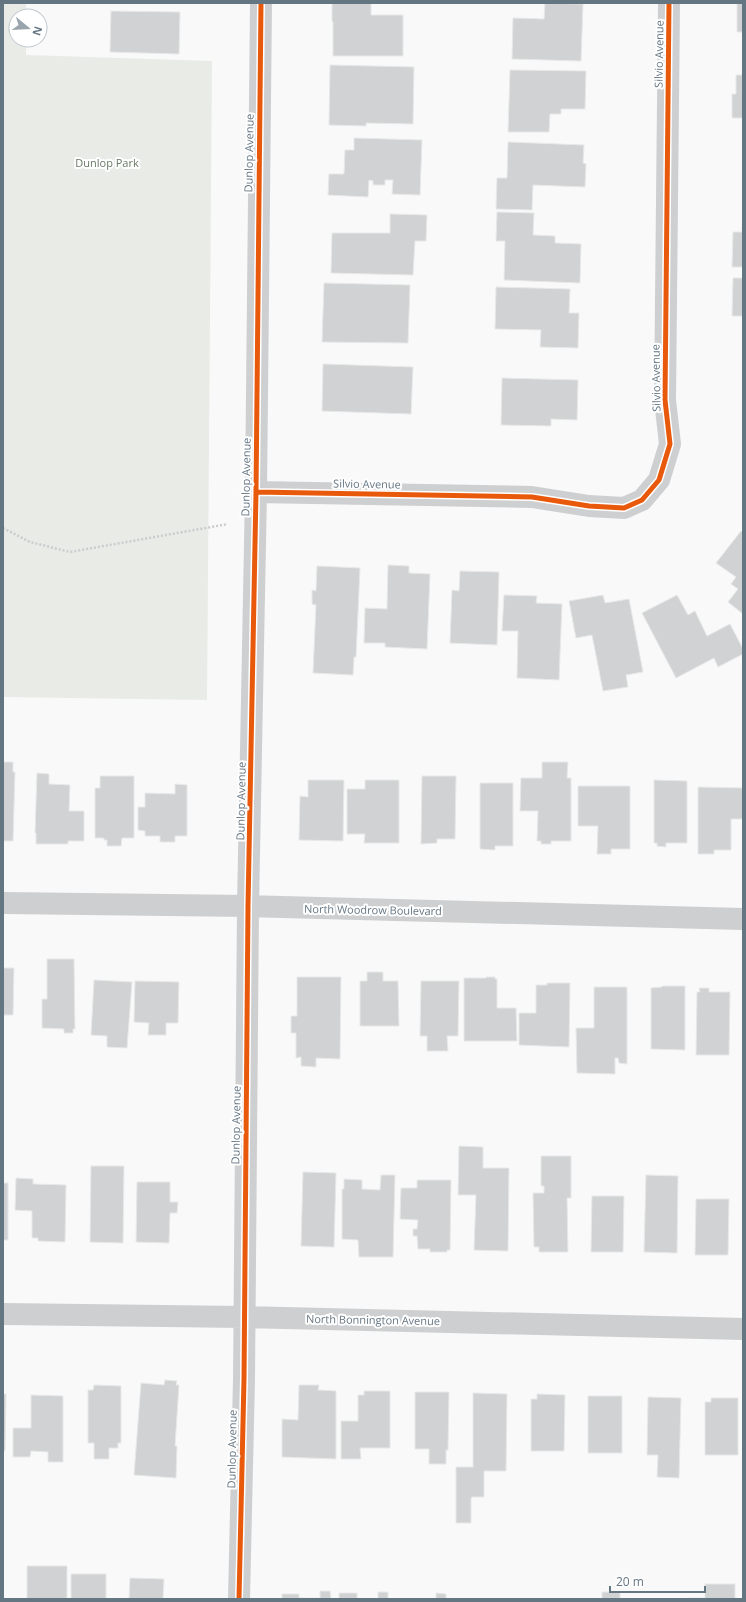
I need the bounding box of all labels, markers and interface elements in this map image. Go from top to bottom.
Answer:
north arrow [8,8,48,48]
street label: Silvio Avenue [650,20,667,88]
text: N [29,25,47,38]
street label: Dunlop Avenue [240,113,257,192]
park label: Dunlop Park [75,155,139,170]
street label: Silvio Avenue [647,344,664,412]
street label: Dunlop Avenue [237,437,254,516]
street label: Silvio Avenue [333,475,401,492]
street label: Dunlop Avenue [232,761,249,840]
street label: North Woodrow Boulevard [304,901,442,918]
street label: Dunlop Avenue [227,1085,244,1164]
street label: North Bonnington Avenue [306,1311,440,1328]
street label: Dunlop Avenue [223,1409,240,1488]
scale bar [610,1568,705,1594]
text: 20 m [616,1573,644,1590]

